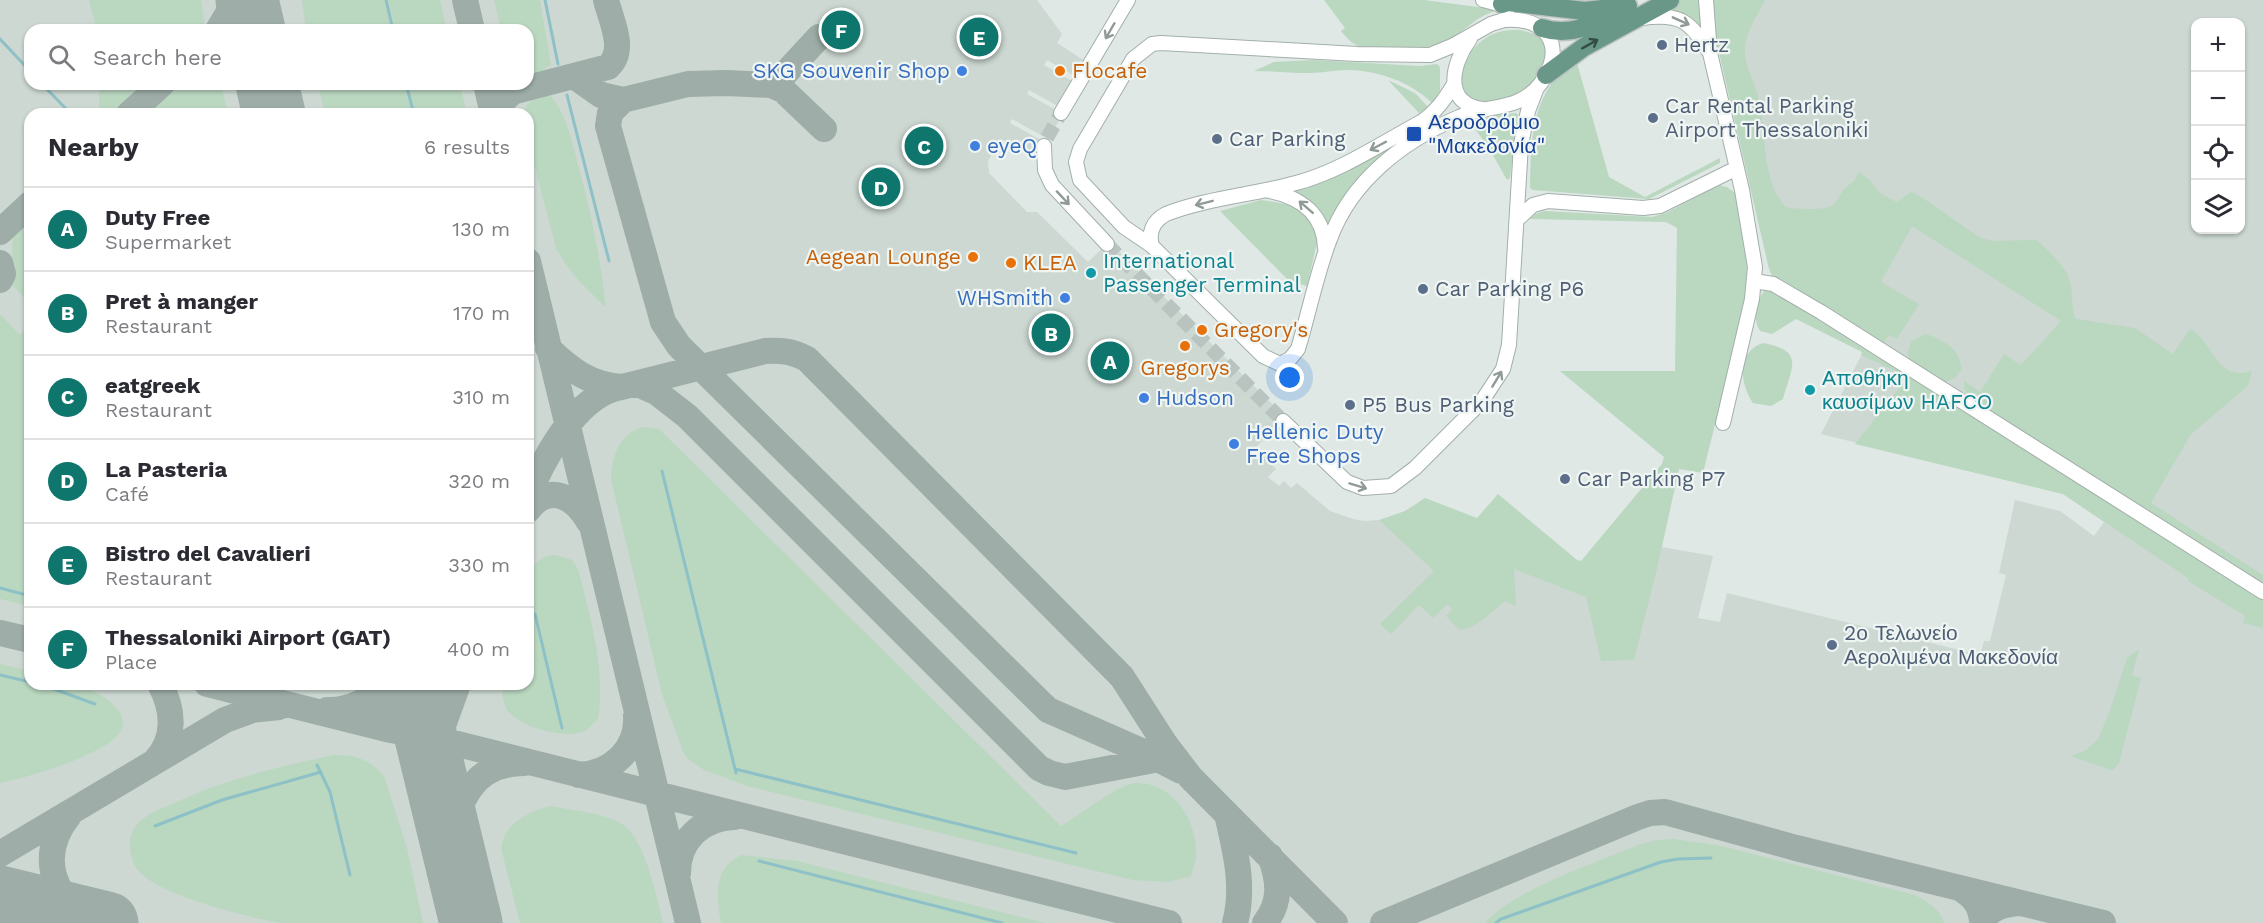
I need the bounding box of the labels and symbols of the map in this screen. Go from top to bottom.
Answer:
pin: F [822,8,860,52]
pin: E [960,15,998,60]
one-way arrow [1671,15,1689,27]
one-way arrow [1104,22,1116,39]
place label: Hertz [1674,32,1729,57]
one-way arrow [1581,38,1598,50]
marker: Hertz [1655,38,1669,52]
place label: SKG Souvenir Shop [753,58,950,83]
place label: Flocafe [1072,58,1147,83]
marker: SKG Souvenir Shop [955,64,969,78]
marker: Flocafe [1053,64,1067,78]
place label: Car Rental Parking Airport Thessaloniki [1665,93,1869,142]
place label: Αεροδρόμιο "Μακεδονία" [1428,109,1545,158]
marker: Car Rental Parking Airport Thessaloniki [1646,111,1660,125]
pin: C [904,124,944,168]
marker: Αεροδρόμιο "Μακεδονία" [1405,125,1423,143]
place label: Car Parking [1229,126,1346,151]
marker: Car Parking [1210,132,1224,146]
place label: eyeQ [987,133,1037,158]
marker: eyeQ [968,139,982,153]
one-way arrow [1370,140,1387,152]
pin: D [862,164,900,210]
one-way arrow [1056,190,1070,205]
one-way arrow [1195,198,1214,210]
one-way arrow [1299,200,1314,214]
place label: Aegean Lounge [806,244,961,269]
place label: International Passenger Terminal [1103,248,1301,297]
marker: Aegean Lounge [966,250,980,264]
place label: KLEA [1023,250,1077,275]
marker: KLEA [1004,256,1018,270]
marker: International Passenger Terminal [1084,266,1098,280]
place label: Car Parking P6 [1435,276,1584,301]
marker: Car Parking P6 [1416,282,1430,296]
place label: WHSmith [957,285,1053,310]
marker: WHSmith [1058,291,1072,305]
pin: B [1032,310,1070,356]
place label: Gregory's [1214,317,1308,342]
marker: Gregory's [1195,323,1209,337]
pin: A [1090,338,1130,384]
marker: Gregorys [1178,339,1192,353]
place label: Gregorys [1140,355,1230,380]
your location [1275,363,1304,392]
place label: Αποθήκη καυσίμων HAFCO [1822,365,1993,414]
one-way arrow [1492,371,1504,388]
marker: Αποθήκη καυσίμων HAFCO [1803,383,1817,397]
place label: Hudson [1156,385,1234,410]
marker: Hudson [1137,391,1151,405]
place label: P5 Bus Parking [1362,392,1515,417]
marker: P5 Bus Parking [1343,398,1357,412]
place label: Hellenic Duty Free Shops [1246,419,1384,468]
marker: Hellenic Duty Free Shops [1227,437,1241,451]
place label: Car Parking P7 [1577,466,1725,491]
marker: Car Parking P7 [1558,472,1572,486]
one-way arrow [1349,481,1368,492]
place label: 2ο Τελωνείο Αερολιμένα Μακεδονία [1844,620,2058,669]
marker: 2ο Τελωνείο Αερολιμένα Μακεδονία [1825,638,1839,652]

